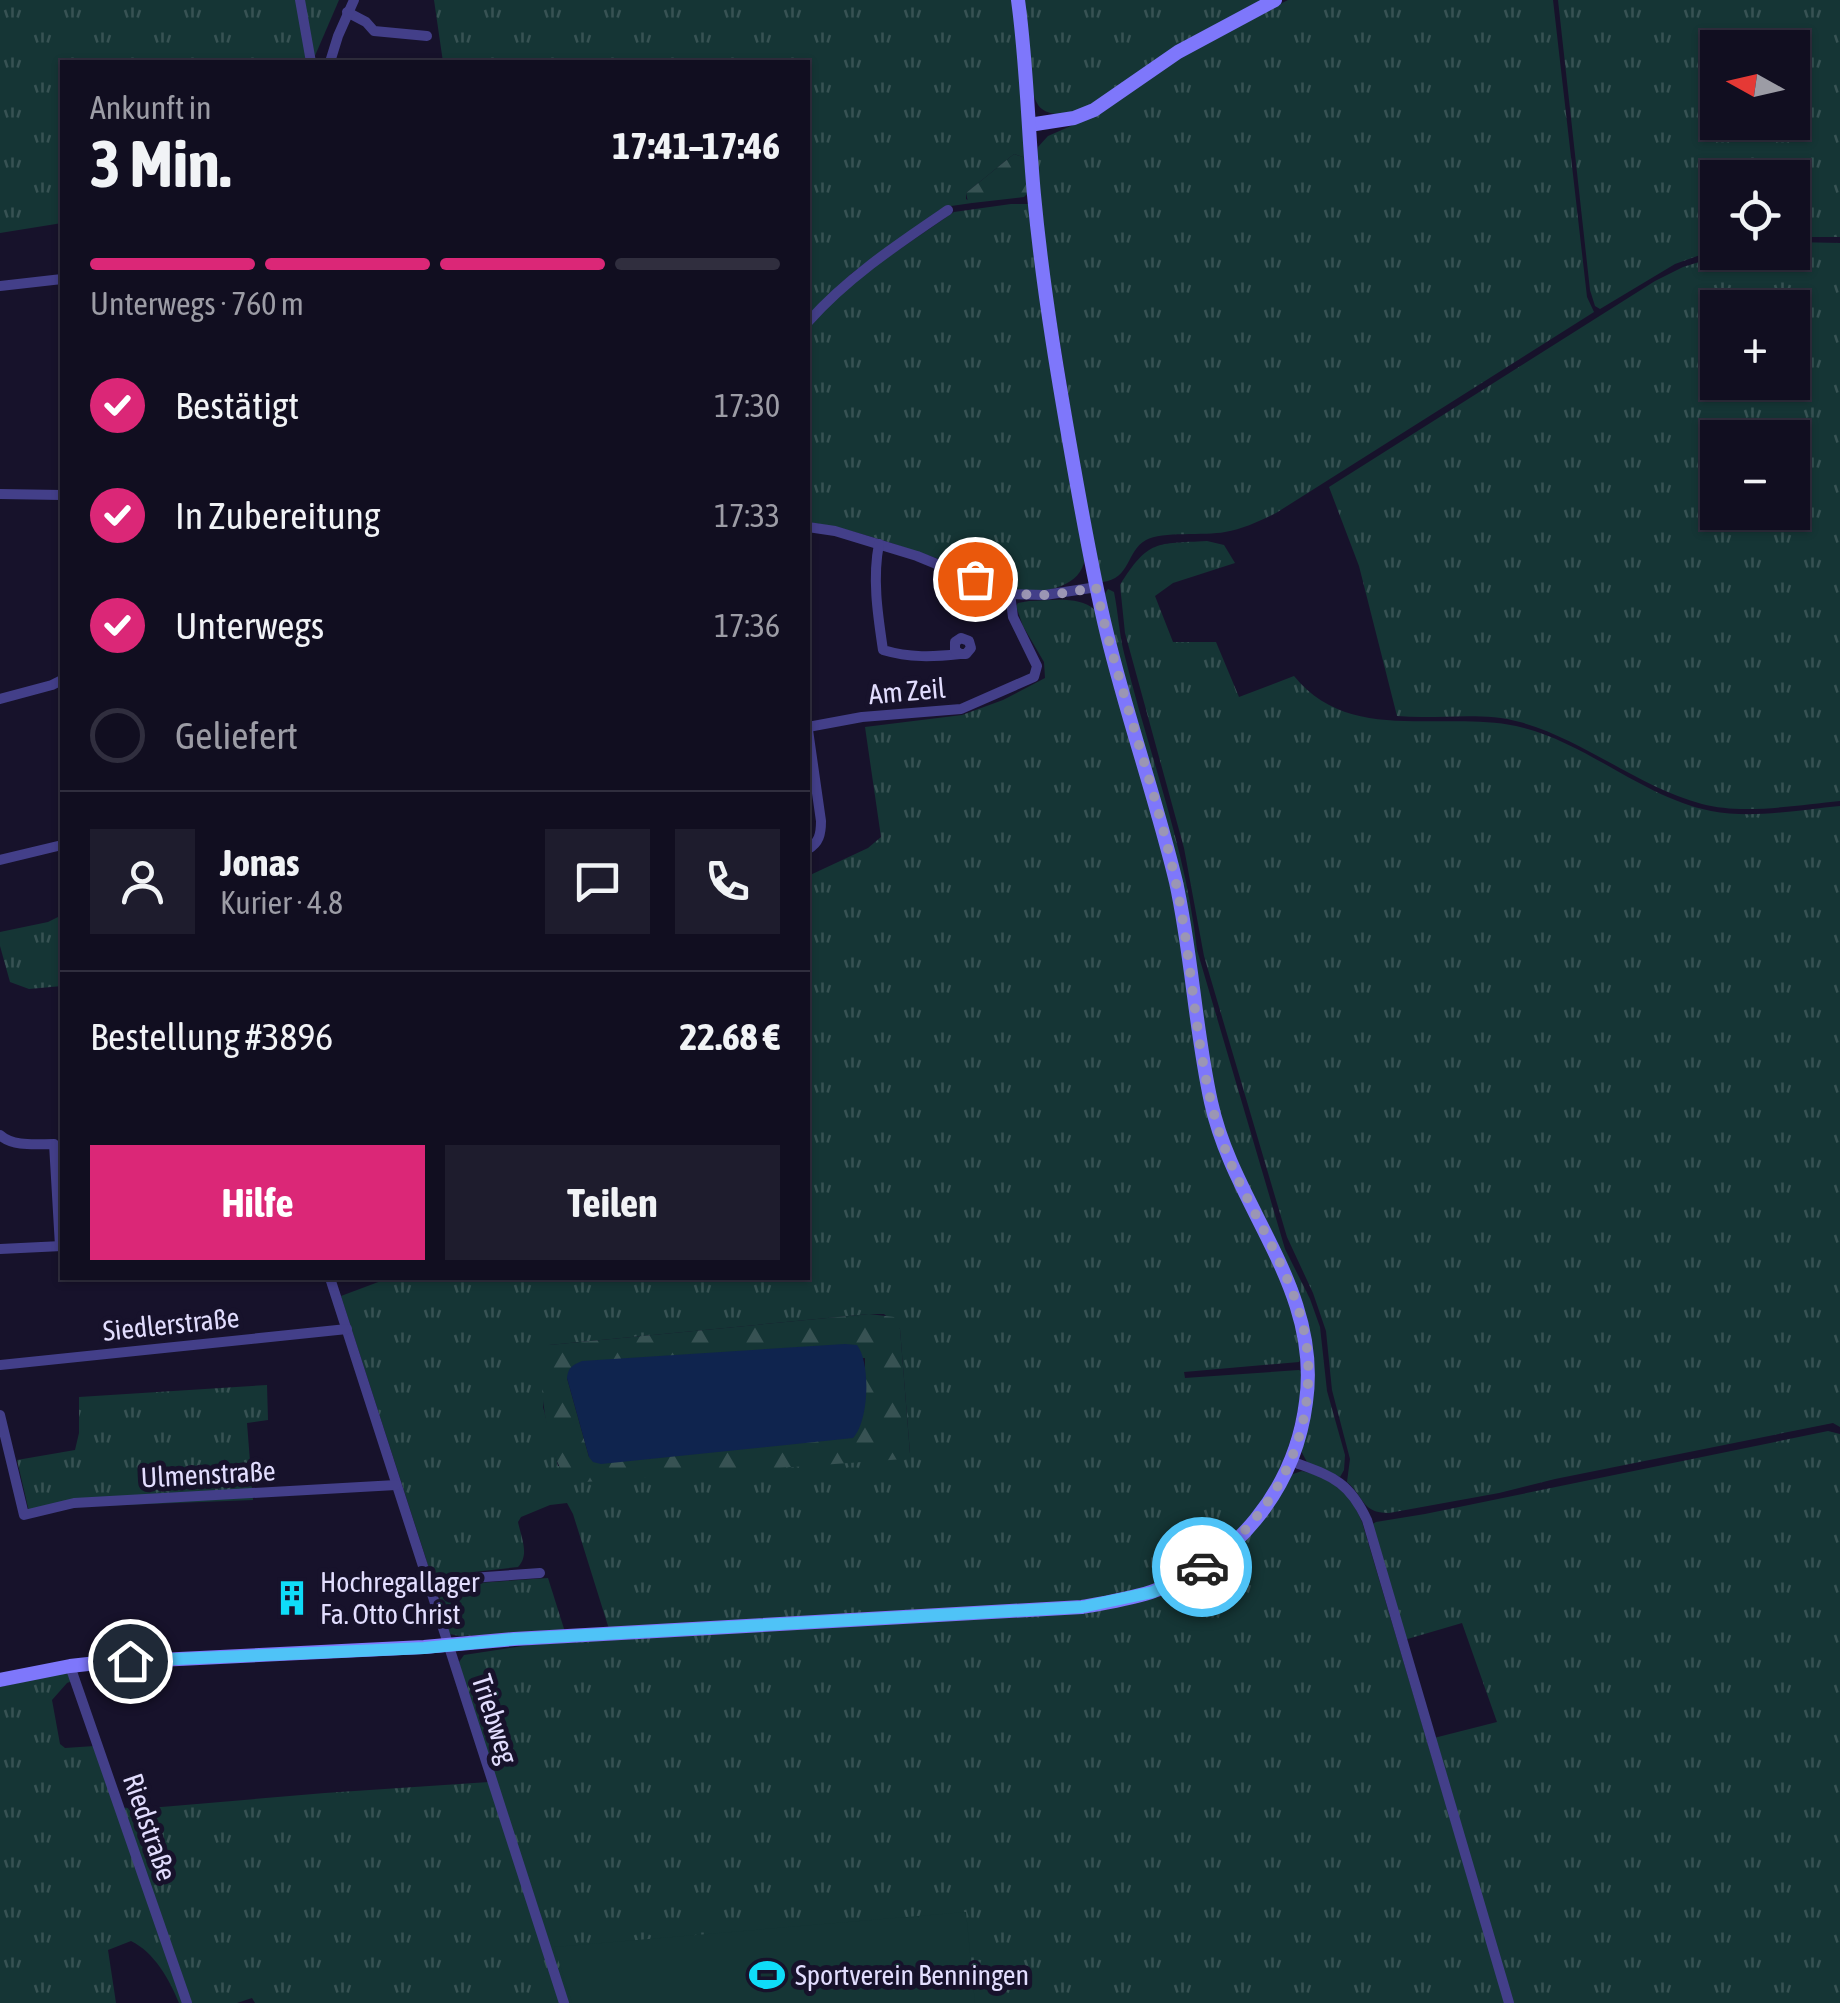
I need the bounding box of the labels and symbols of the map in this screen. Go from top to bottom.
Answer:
north arrow [1700,30,1810,140]
pin [933,537,1018,622]
street label: Am Zeil [867,672,947,710]
street label: Siedlerstraße [101,1301,241,1347]
street label: Ulmenstraße [140,1454,276,1494]
courier [1152,1517,1252,1617]
place label: Hochregallager Fa. Otto Christ [320,1566,480,1630]
building icon: Hochregallager Fa. Otto Christ [273,1579,311,1617]
pin [88,1619,173,1704]
street label: Triebweg [466,1670,524,1768]
street label: Riedstraße [117,1769,183,1885]
sports icon: Sportverein Benningen [748,1956,786,1994]
place label: Sportverein Benningen [795,1959,1029,1991]

